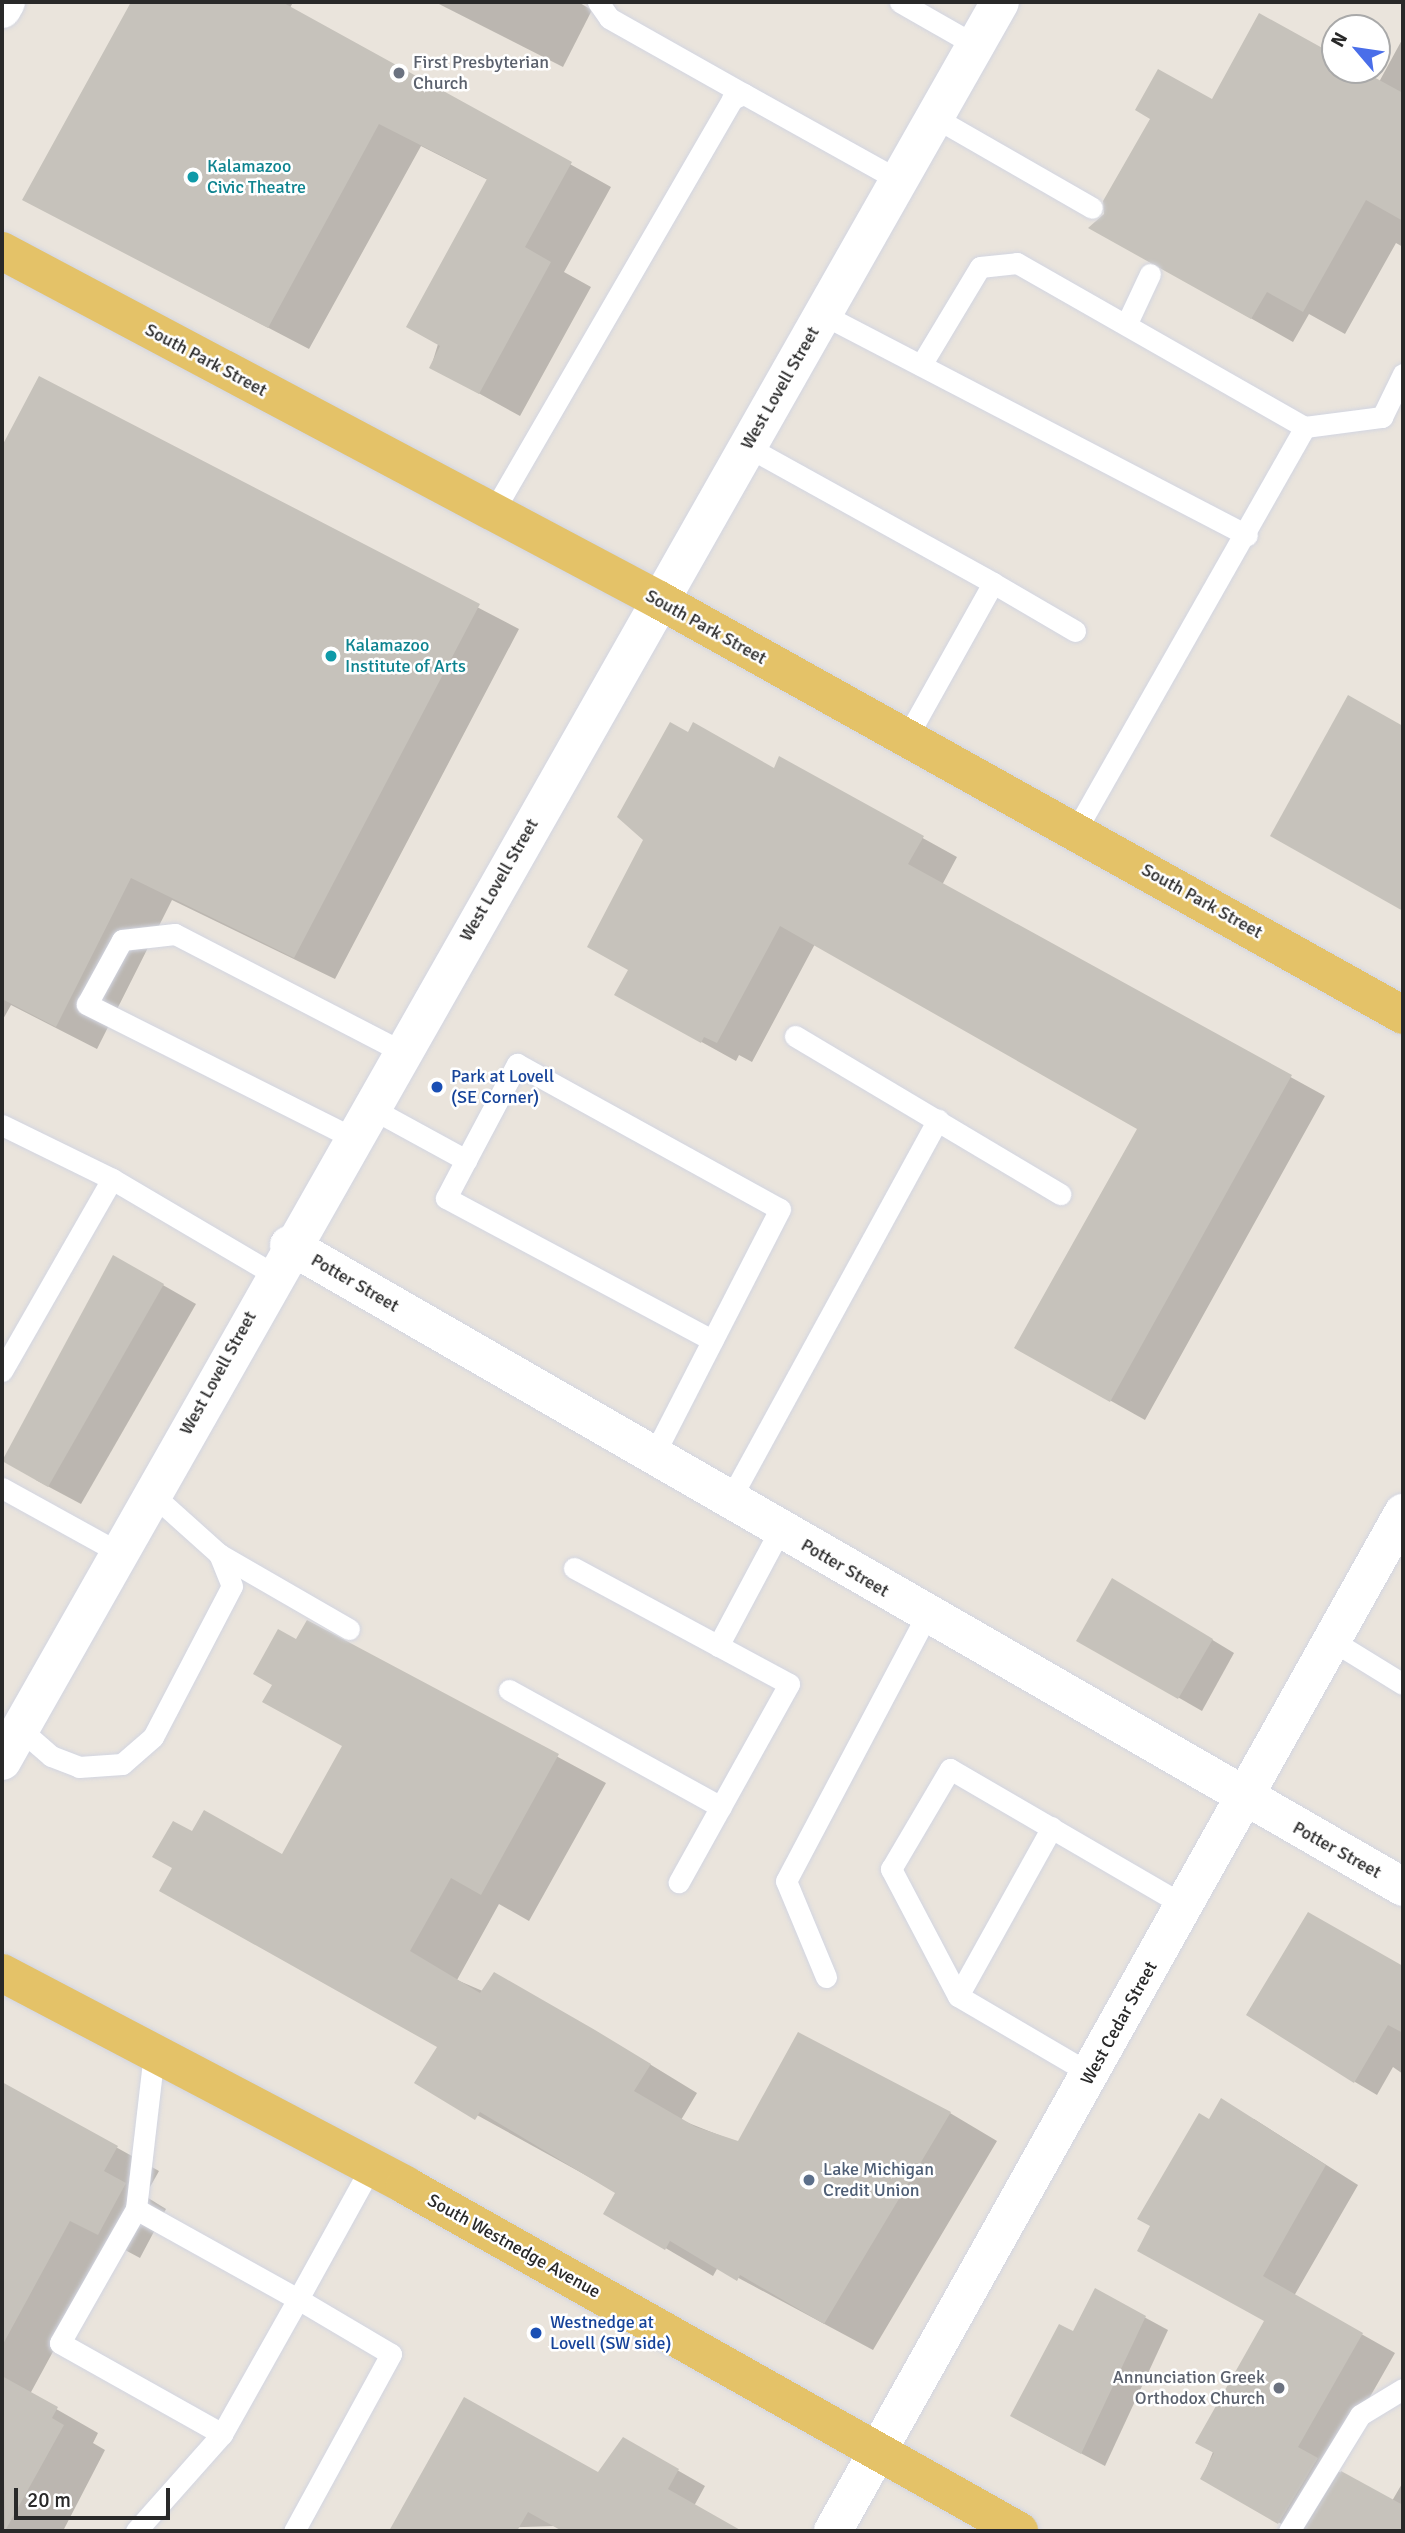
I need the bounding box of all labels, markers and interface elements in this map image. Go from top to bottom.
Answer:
north arrow [1321,14,1391,84]
text: N [1326,28,1353,51]
place label: First Presbyterian Church [413,52,549,94]
marker: First Presbyterian Church [391,65,407,81]
place label: Kalamazoo Civic Theatre [207,156,306,198]
marker: Kalamazoo Civic Theatre [185,169,201,185]
street label: South Park Street [141,319,271,401]
street label: West Lovell Street [736,323,824,453]
street label: South Park Street [642,585,770,669]
place label: Kalamazoo Institute of Arts [345,635,466,678]
marker: Kalamazoo Institute of Arts [323,648,339,664]
street label: West Lovell Street [455,815,543,945]
street label: South Park Street [1138,859,1266,943]
place label: Park at Lovell (SE Corner) [451,1066,554,1108]
marker: Park at Lovell (SE Corner) [429,1079,445,1095]
street label: Potter Street [307,1249,403,1317]
street label: West Lovell Street [175,1307,261,1439]
street label: Potter Street [797,1534,893,1602]
street label: Potter Street [1289,1817,1385,1883]
street label: West Cedar Street [1076,1958,1162,2088]
place label: Lake Michigan Credit Union [823,2159,934,2202]
marker: Lake Michigan Credit Union [801,2172,817,2188]
street label: South Westnedge Avenue [424,2189,604,2303]
place label: Westnedge at Lovell (SW side) [550,2312,672,2354]
marker: Westnedge at Lovell (SW side) [528,2325,544,2341]
place label: Annunciation Greek Orthodox Church [1113,2367,1265,2410]
marker: Annunciation Greek Orthodox Church [1271,2380,1287,2396]
scale bar [18,2474,173,2518]
text: 20 m [27,2487,71,2513]

